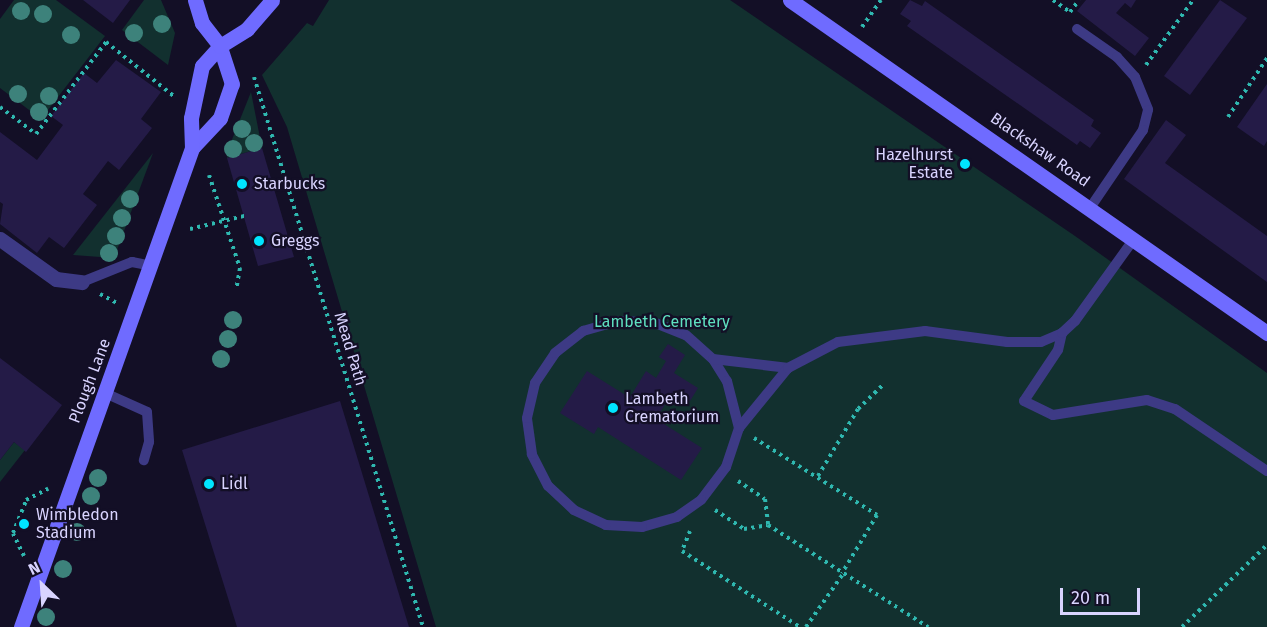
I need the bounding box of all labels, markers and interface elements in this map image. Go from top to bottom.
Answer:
street label: Blackshaw Road [987,109,1093,191]
place label: Hazelhurst Estate [875,145,953,183]
marker: Hazelhurst Estate [958,157,972,171]
place label: Starbucks [254,174,325,194]
marker: Starbucks [235,177,249,191]
place label: Greggs [271,231,320,251]
marker: Greggs [252,234,266,248]
street label: Mead Path [330,310,370,388]
park label: Lambeth Cemetery [594,312,730,332]
street label: Plough Lane [65,336,115,426]
place label: Lambeth Crematorium [625,389,719,427]
marker: Lambeth Crematorium [606,401,620,415]
place label: Lidl [221,474,248,494]
marker: Lidl [202,477,216,491]
place label: Wimbledon Stadium [36,505,119,543]
marker: Wimbledon Stadium [17,517,31,531]
north arrow [12,555,72,615]
text: N [25,557,43,579]
scale bar [1063,576,1142,614]
text: 20 m [1071,587,1110,609]

